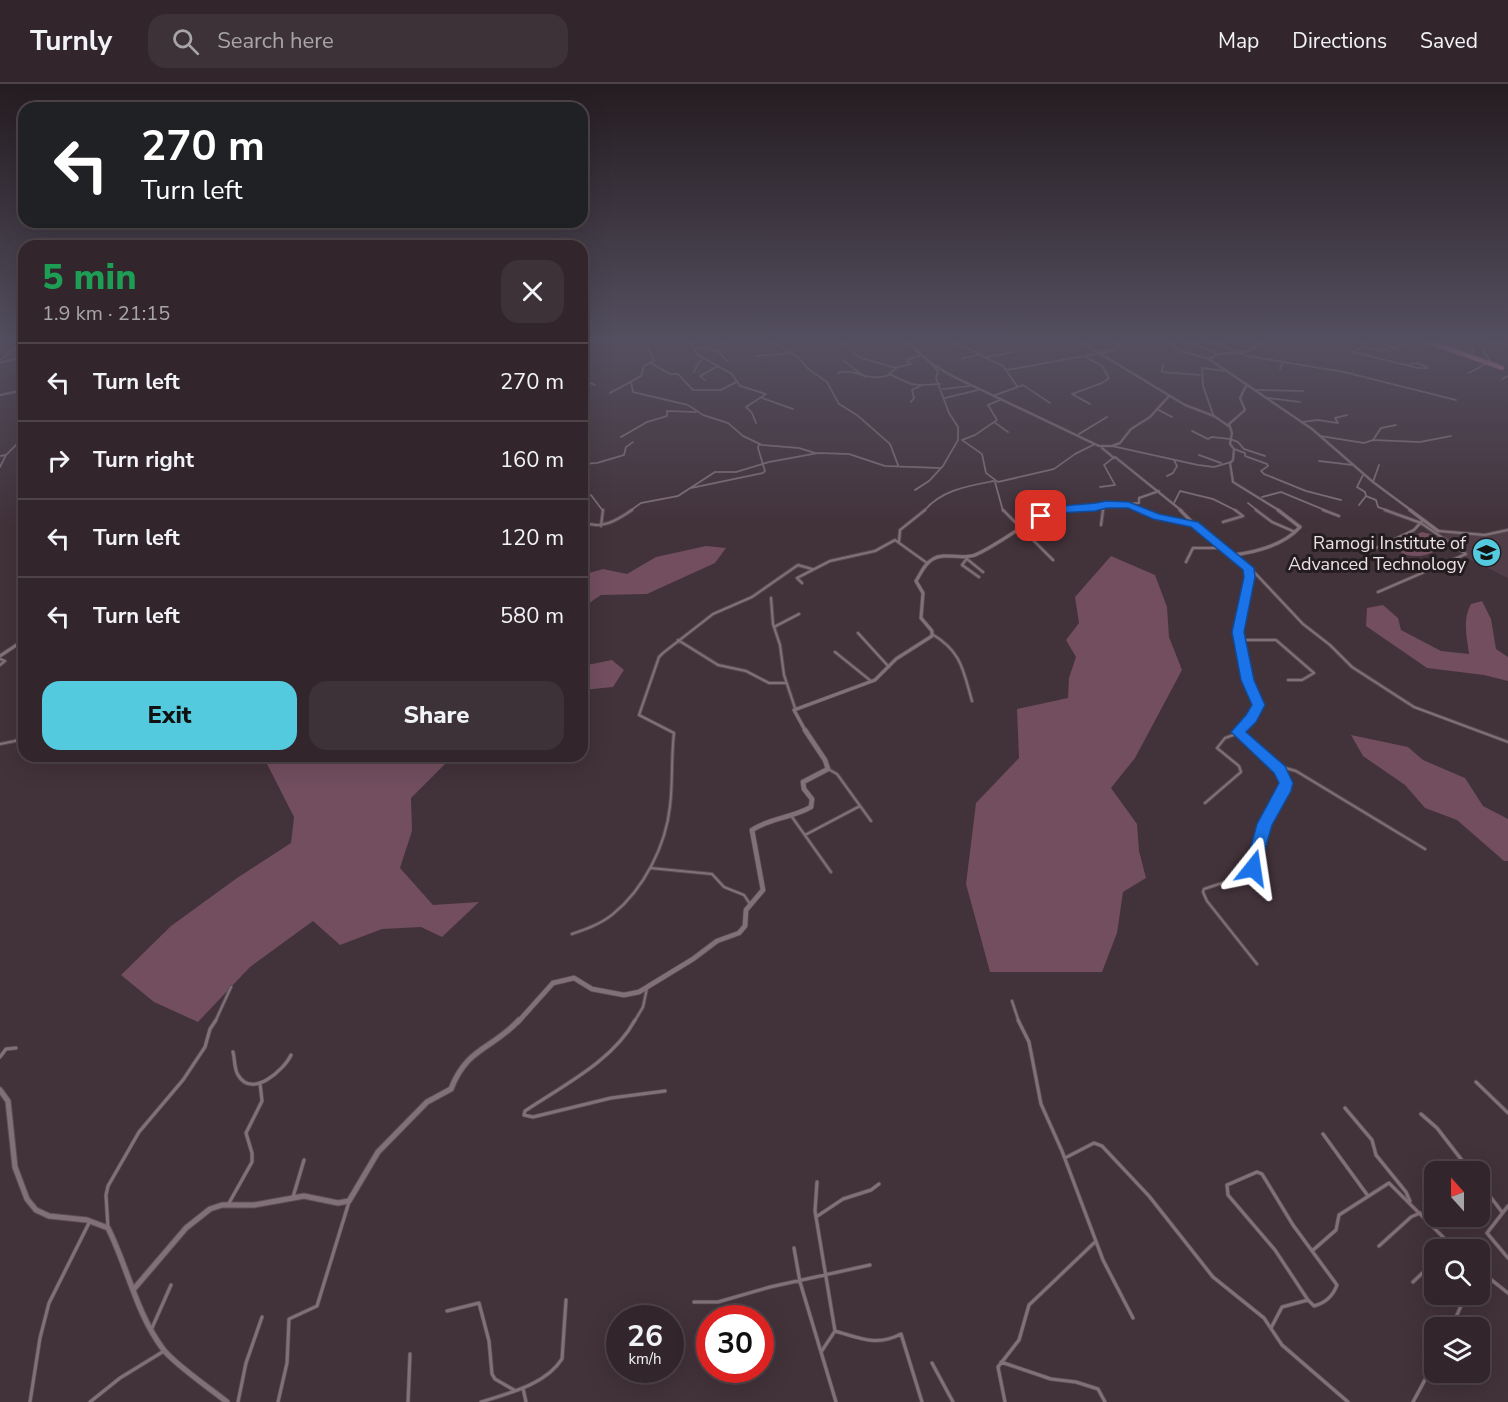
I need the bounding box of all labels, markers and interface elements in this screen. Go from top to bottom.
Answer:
search box [148,14,568,68]
text: Turnly [30,22,112,60]
icon: search [169,25,202,58]
text: Search here [217,26,334,56]
text: Map [1218,27,1259,55]
text: Directions [1292,27,1387,55]
text: Saved [1420,27,1478,55]
text: 270 m [141,118,265,175]
icon: left [42,126,120,204]
text: Turn left [141,172,242,209]
text: 5 min [42,253,137,302]
button: close [501,260,564,323]
text: 1.9 km · 21:15 [42,300,170,327]
icon: left [42,366,75,399]
text: Turn left [93,367,180,397]
text: 270 m [500,367,564,397]
icon: right [42,444,75,477]
text: Turn right [93,445,194,475]
text: 160 m [500,445,564,475]
pin [1015,490,1066,541]
icon: arrive [1024,499,1057,532]
icon: left [42,522,75,555]
text: Turn left [93,523,180,553]
text: 120 m [500,523,564,553]
place label: Ramogi Institute of Advanced Technology [1288,531,1467,576]
school or university icon: Ramogi Institute of Advanced Technology [1471,537,1503,569]
icon: left [42,600,75,633]
text: Turn left [93,601,180,631]
text: 580 m [500,601,564,631]
button: Exit [42,681,297,750]
button: Share [309,681,564,750]
position arrow [1221,836,1285,900]
north arrow [1424,1161,1490,1227]
map controls [1424,1161,1490,1383]
button: search [1424,1239,1490,1305]
speed limit sign: 30 [696,1305,774,1383]
text: 26 [627,1316,663,1357]
button: layers [1424,1317,1490,1383]
text: km/h [628,1349,662,1369]

